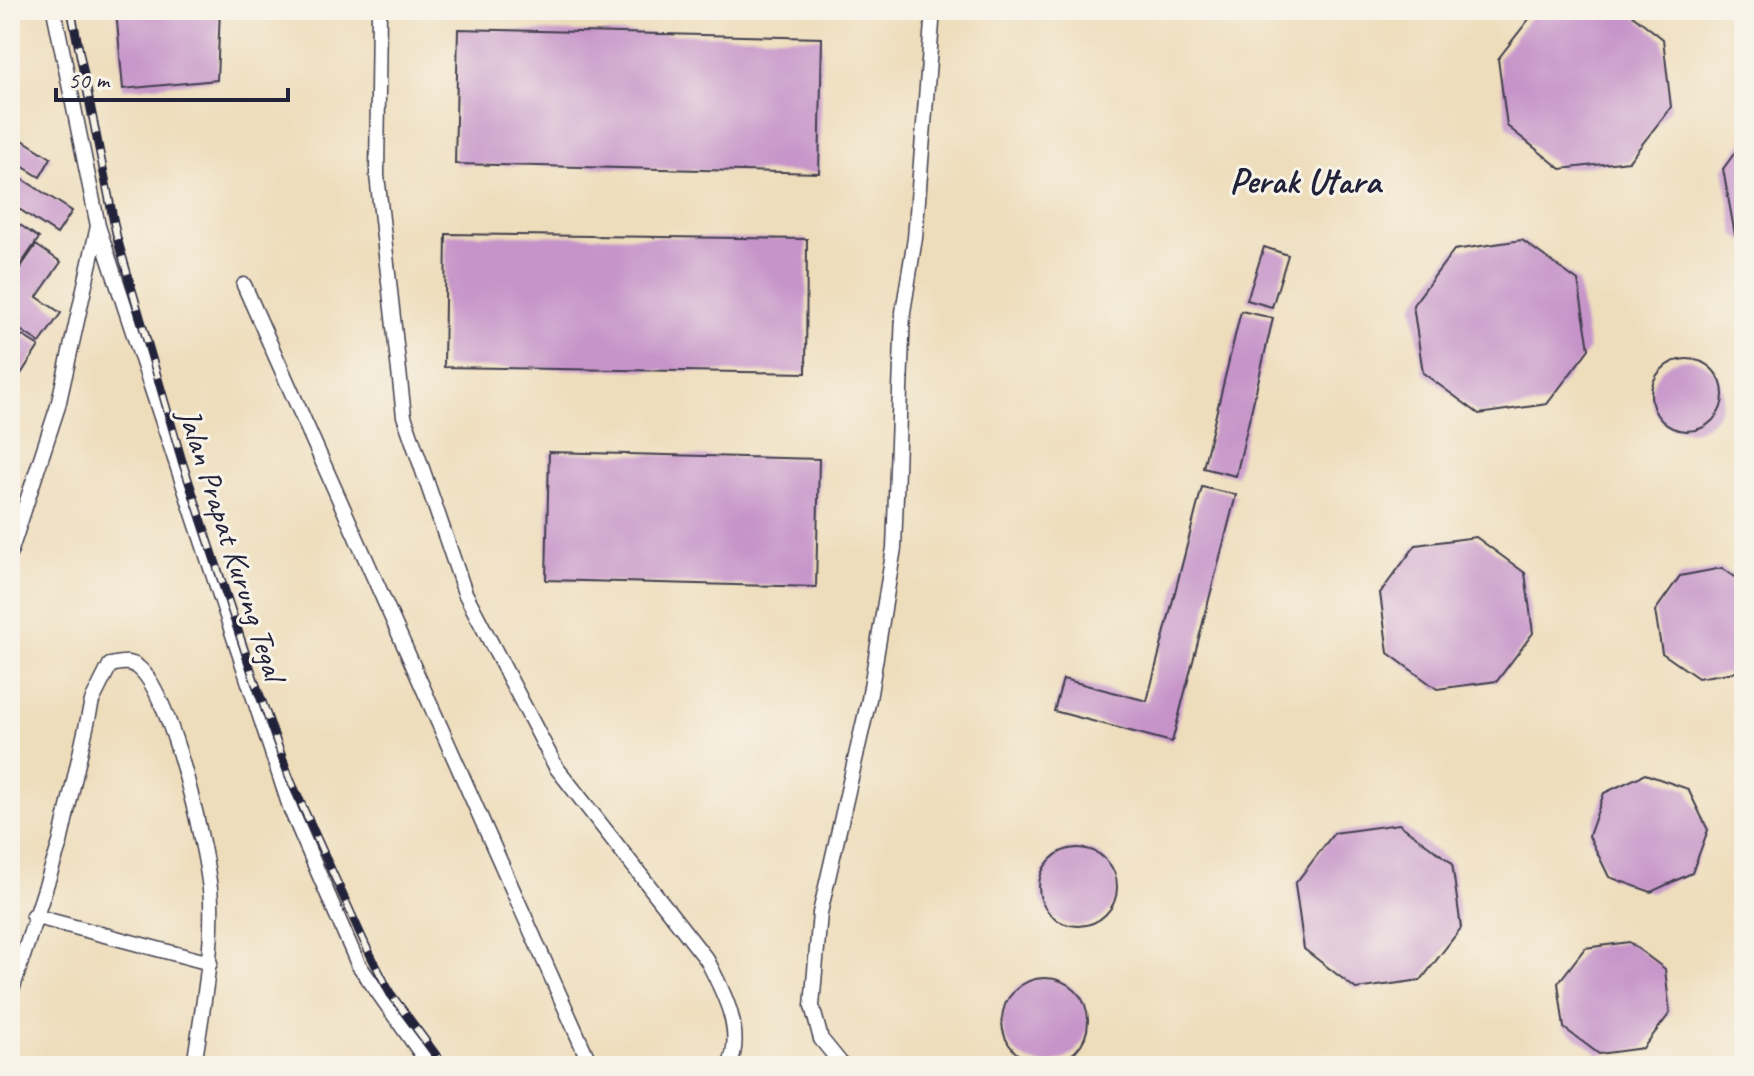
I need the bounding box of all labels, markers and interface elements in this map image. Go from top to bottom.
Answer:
scale bar [56,52,288,102]
text: 50 m [68,65,111,95]
district label: Perak Utara [1229,158,1384,204]
street label: Jalan Prapat Kurung Tegal [168,401,296,690]

